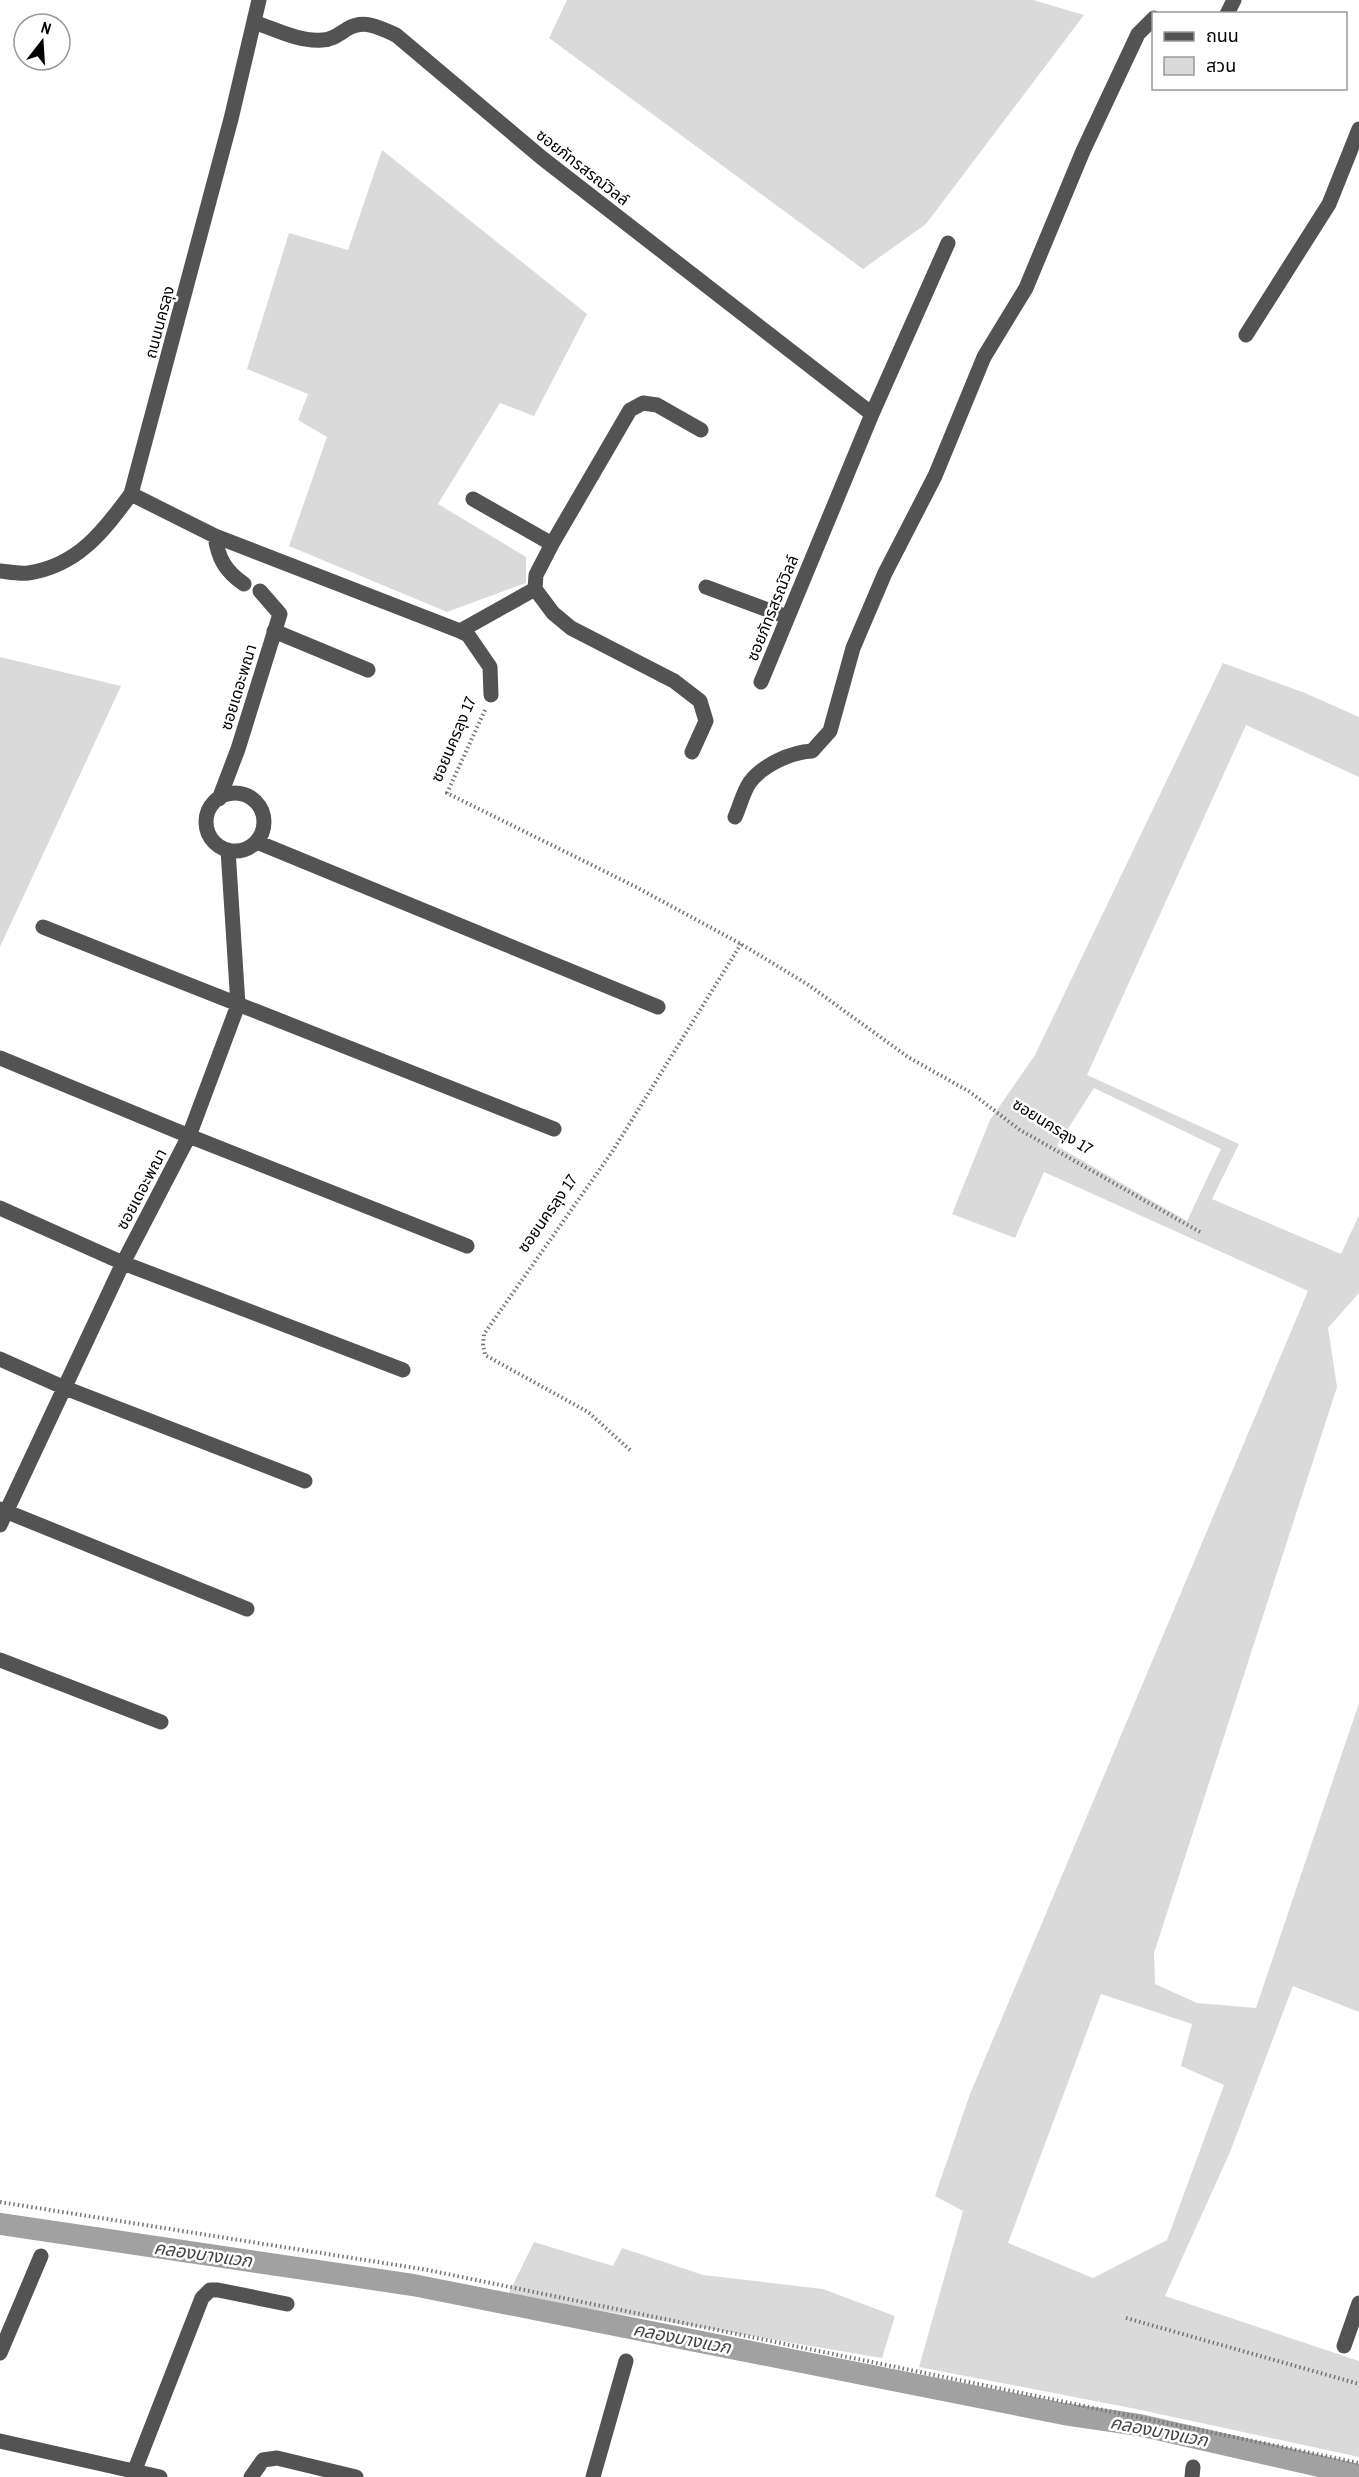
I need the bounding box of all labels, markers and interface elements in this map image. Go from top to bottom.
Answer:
north arrow [12,12,72,72]
legend [1152,12,1347,90]
text: N [39,16,54,40]
text: ถนน [1206,23,1239,48]
text: สวน [1206,53,1236,78]
street label: ซอยภัทรสรณ์วิลล์ [532,124,634,210]
street label: ถนนนครลุง [139,283,179,361]
street label: ซอยภัทรสรณ์วิลล์ [741,552,803,664]
street label: ซอยเดอะพณา [215,641,261,733]
street label: ซอยนครลุง 17 [425,693,481,785]
street label: ซอยนครลุง 17 [1009,1093,1097,1159]
street label: ซอยเดอะพณา [110,1145,172,1233]
street label: ซอยนครลุง 17 [512,1169,582,1257]
water label: คลองบางแวก [152,2235,255,2273]
water label: คลองบางแวก [631,2316,734,2360]
water label: คลองบางแวก [1108,2409,1211,2453]

